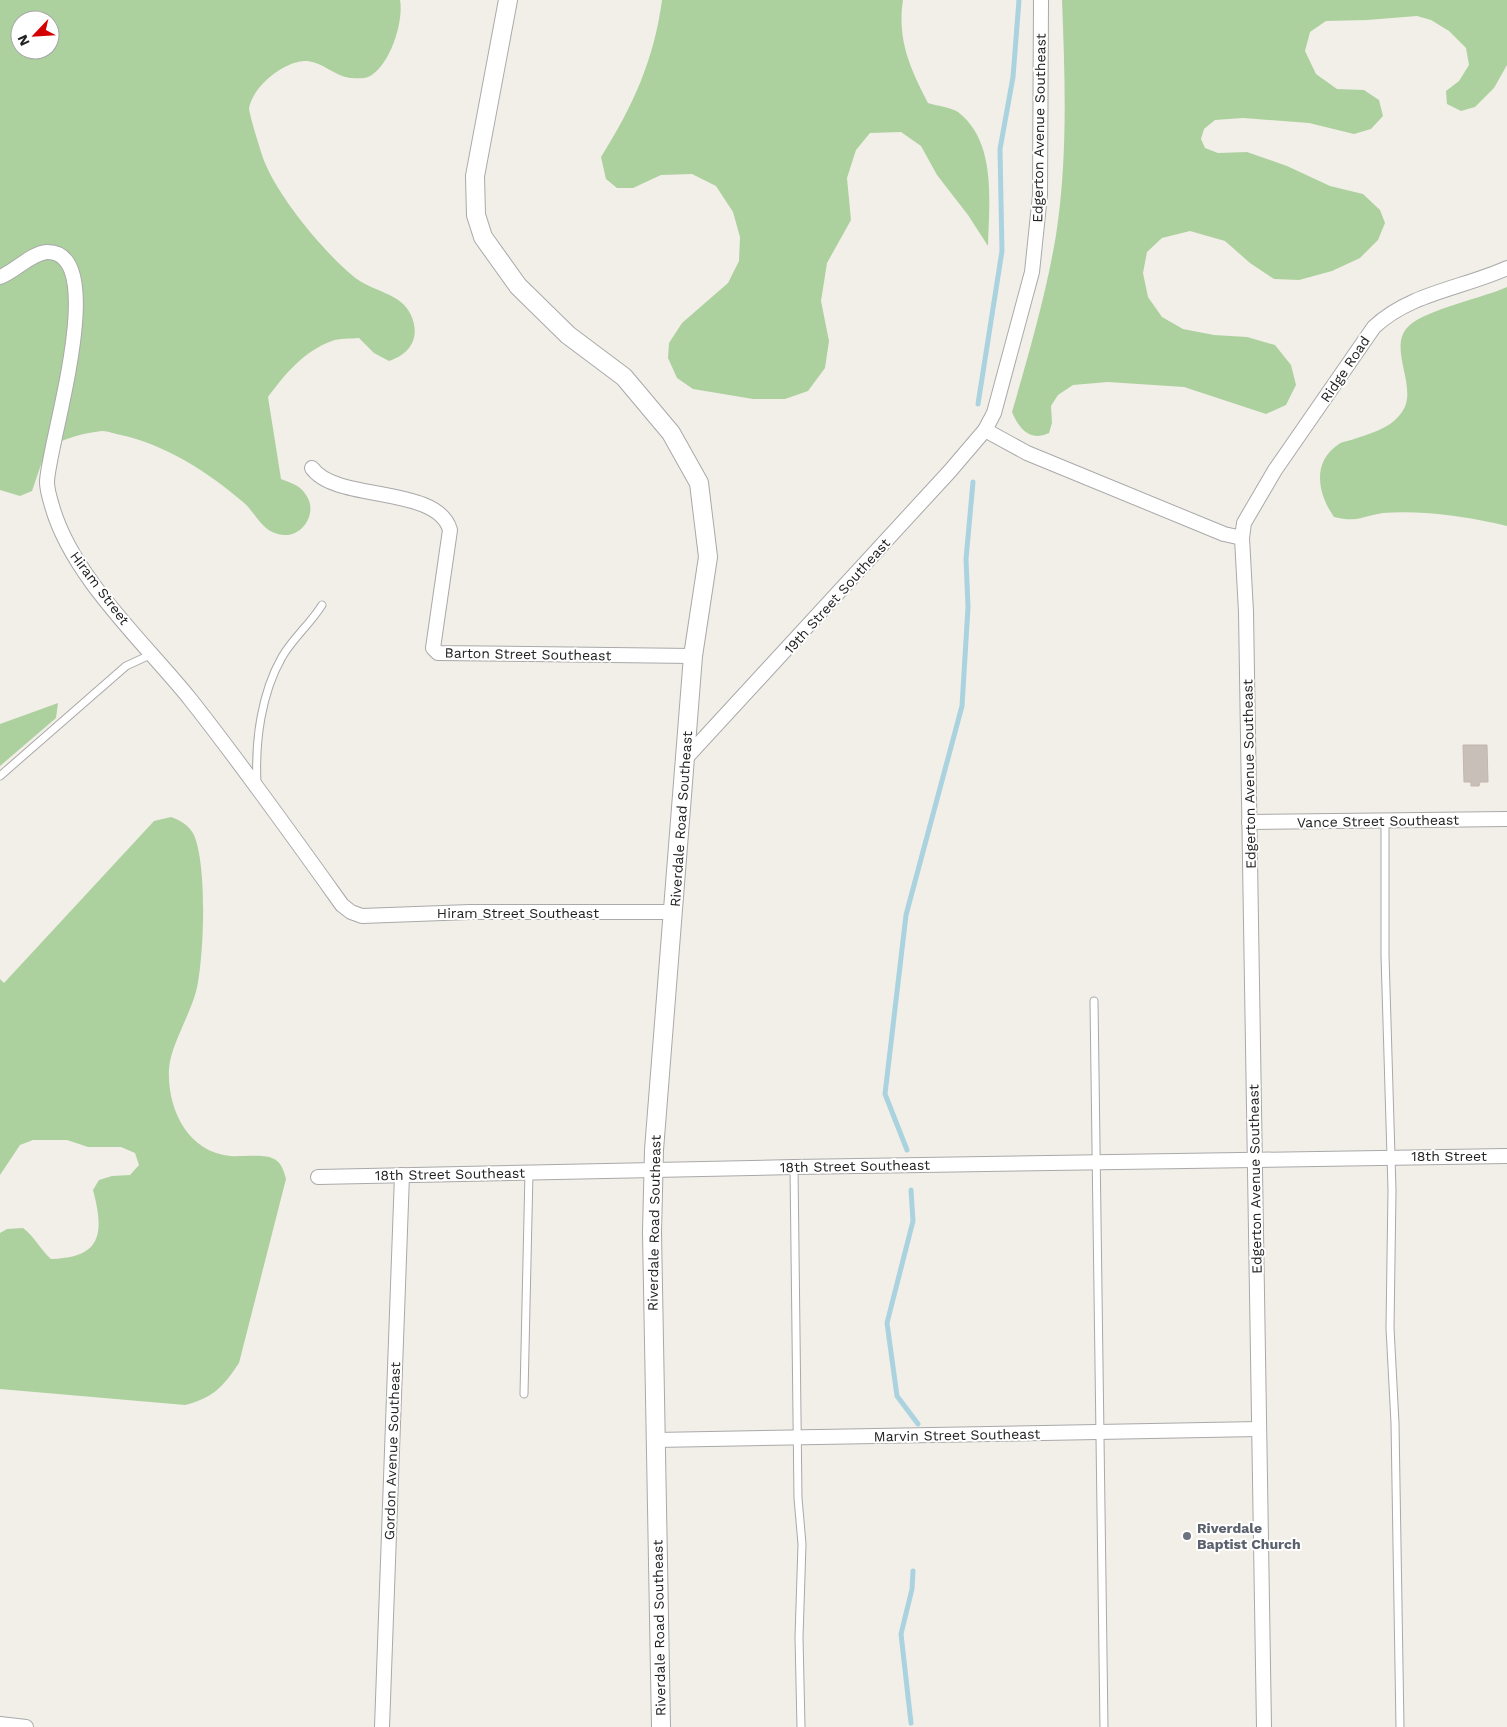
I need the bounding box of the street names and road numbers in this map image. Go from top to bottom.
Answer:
street label: Edgerton Avenue Southeast [1029,33,1049,223]
street label: Ridge Road [1317,333,1373,405]
street label: 19th Street Southeast [781,535,893,657]
street label: Hiram Street [67,548,133,628]
street label: Barton Street Southeast [444,645,612,663]
street label: Edgerton Avenue Southeast [1239,679,1259,869]
street label: Riverdale Road Southeast [667,730,695,908]
street label: Vance Street Southeast [1297,812,1459,830]
street label: Hiram Street Southeast [437,905,599,921]
street label: Edgerton Avenue Southeast [1245,1084,1265,1274]
street label: Riverdale Road Southeast [644,1135,664,1311]
street label: 18th Street [1411,1148,1487,1164]
street label: 18th Street Southeast [780,1157,930,1175]
street label: 18th Street Southeast [375,1165,525,1183]
street label: Gordon Avenue Southeast [381,1362,403,1540]
street label: Marvin Street Southeast [874,1426,1041,1444]
street label: Riverdale Road Southeast [649,1540,669,1716]

